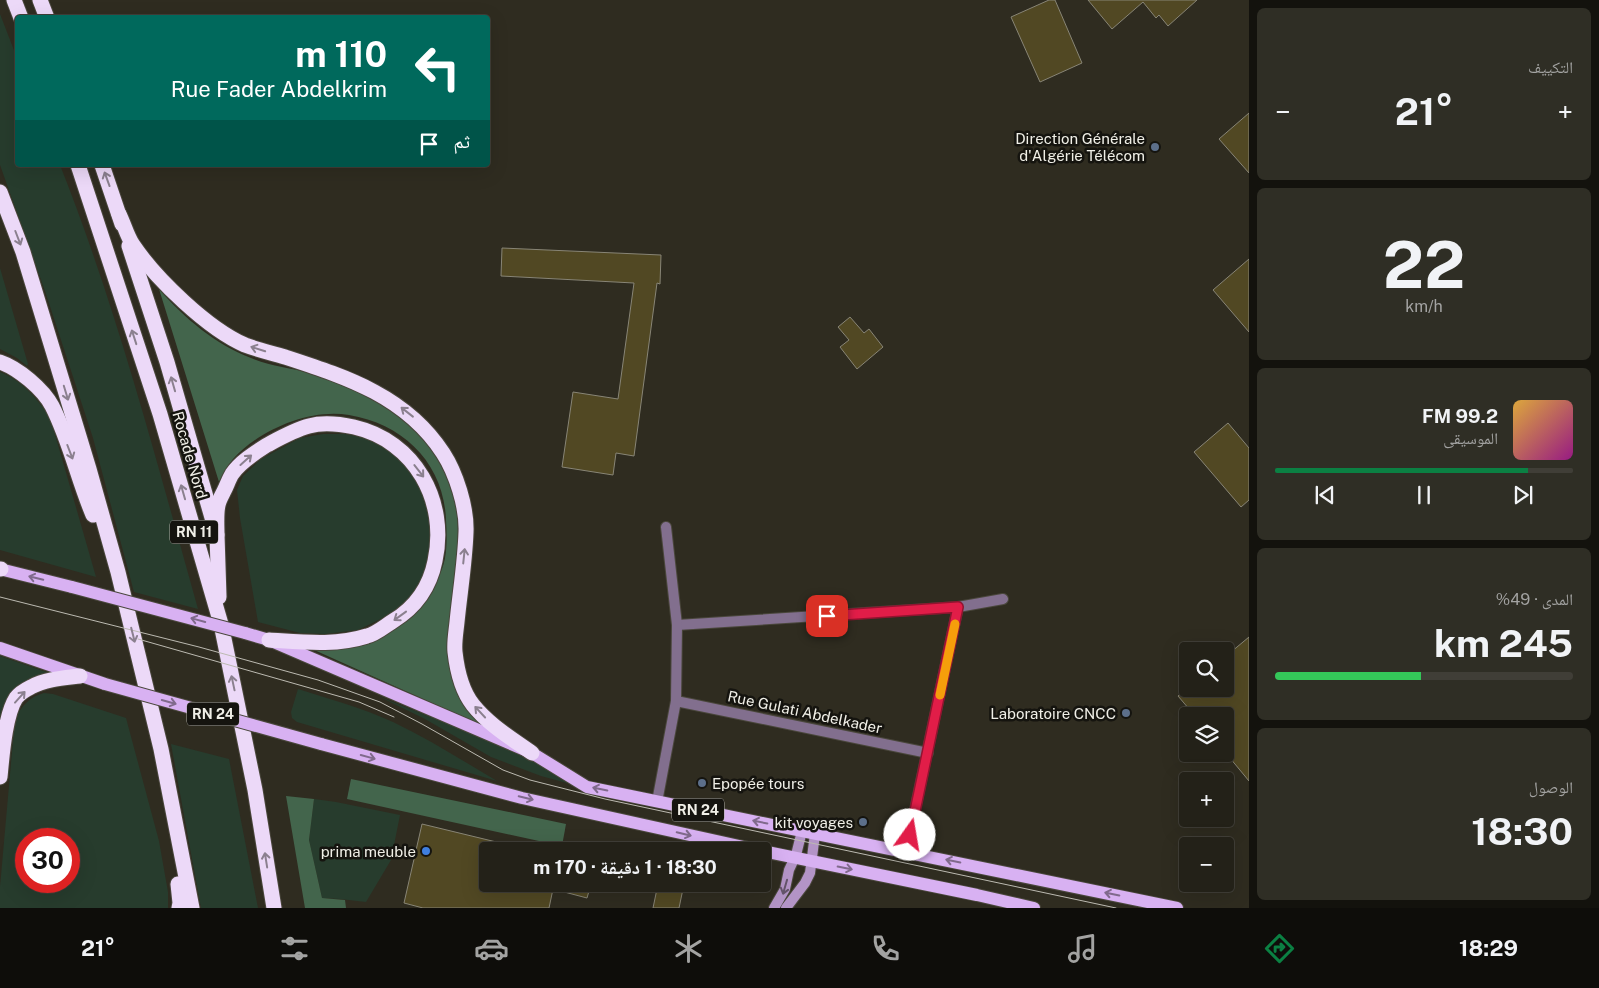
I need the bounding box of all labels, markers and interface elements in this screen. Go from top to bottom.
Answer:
text: 110 m [295,34,387,75]
icon: left [405,35,470,100]
text: التكييف [1528,58,1573,77]
text: Rue Fader Abdelkrim [171,76,387,102]
text: 21° [1395,89,1453,134]
text: − [1275,95,1291,128]
text: + [1557,95,1573,128]
icon: arrive [415,130,443,158]
text: ثم [453,130,470,152]
place label: Direction Générale d'Algérie Télécom [1015,130,1145,164]
marker: Direction Générale d'Algérie Télécom [1149,141,1161,153]
one-way arrow [102,172,111,187]
text: 22 [1383,226,1465,303]
one-way arrow [14,230,23,245]
text: km/h [1405,297,1443,316]
one-way arrow [129,329,139,345]
one-way arrow [251,343,267,353]
one-way arrow [167,376,177,392]
one-way arrow [62,384,71,400]
text: 99.2 FM [1422,405,1498,427]
one-way arrow [400,407,413,418]
street label: Rocade Nord [169,409,211,501]
text: الموسيقى [1443,429,1498,448]
one-way arrow [66,444,75,459]
one-way arrow [240,454,252,466]
one-way arrow [413,464,424,477]
icon: previous [1311,481,1339,509]
icon: pause [1410,481,1438,509]
icon: next [1509,481,1537,509]
one-way arrow [177,485,187,501]
road number: RN 11 [170,520,218,544]
one-way arrow [459,548,468,564]
one-way arrow [29,573,45,582]
text: المدى · 49% [1496,590,1573,609]
pin [806,595,848,637]
icon: arrive [813,602,841,630]
one-way arrow [393,611,407,621]
one-way arrow [190,615,206,624]
text: 245 km [1434,621,1573,666]
one-way arrow [129,626,138,642]
map controls [1179,642,1234,892]
button: search [1179,642,1234,697]
one-way arrow [228,675,238,691]
street label: Rue Gulati Abdelkader [726,687,884,737]
one-way arrow [14,691,25,704]
one-way arrow [160,697,176,707]
road number: RN 24 [187,702,239,726]
one-way arrow [474,705,486,718]
place label: Laboratoire CNCC [990,705,1116,722]
marker: Laboratoire CNCC [1120,707,1132,719]
button: layers [1179,707,1234,762]
one-way arrow [360,753,376,762]
button: + [1179,772,1234,827]
place label: Epopée tours [712,775,804,792]
marker: Epopée tours [696,777,708,789]
text: الوصول [1529,778,1573,797]
one-way arrow [593,784,609,794]
one-way arrow [517,794,533,803]
road number: RN 24 [672,798,724,822]
position arrow [883,808,935,860]
text: 18:30 [1471,809,1573,854]
place label: kit voyages [774,814,853,831]
marker: kit voyages [857,816,869,828]
one-way arrow [752,817,768,827]
speed limit sign: 30 [15,828,80,893]
one-way arrow [676,830,692,839]
button: − [1179,837,1234,892]
place label: prima meuble [321,843,416,860]
marker: prima meuble [420,845,432,857]
one-way arrow [261,852,271,868]
text: 18:30 · 1 دقيقة · 170 m [533,856,717,878]
one-way arrow [946,856,962,866]
one-way arrow [836,863,852,873]
one-way arrow [780,879,789,895]
one-way arrow [1105,889,1121,899]
icon: filters [277,931,312,966]
icon: car [474,931,509,966]
icon: climate [671,931,706,966]
icon: phone [868,931,903,966]
icon: music [1065,931,1100,966]
icon: directions [1262,931,1297,966]
text: 21° [81,935,115,961]
text: 18:29 [1459,935,1518,961]

